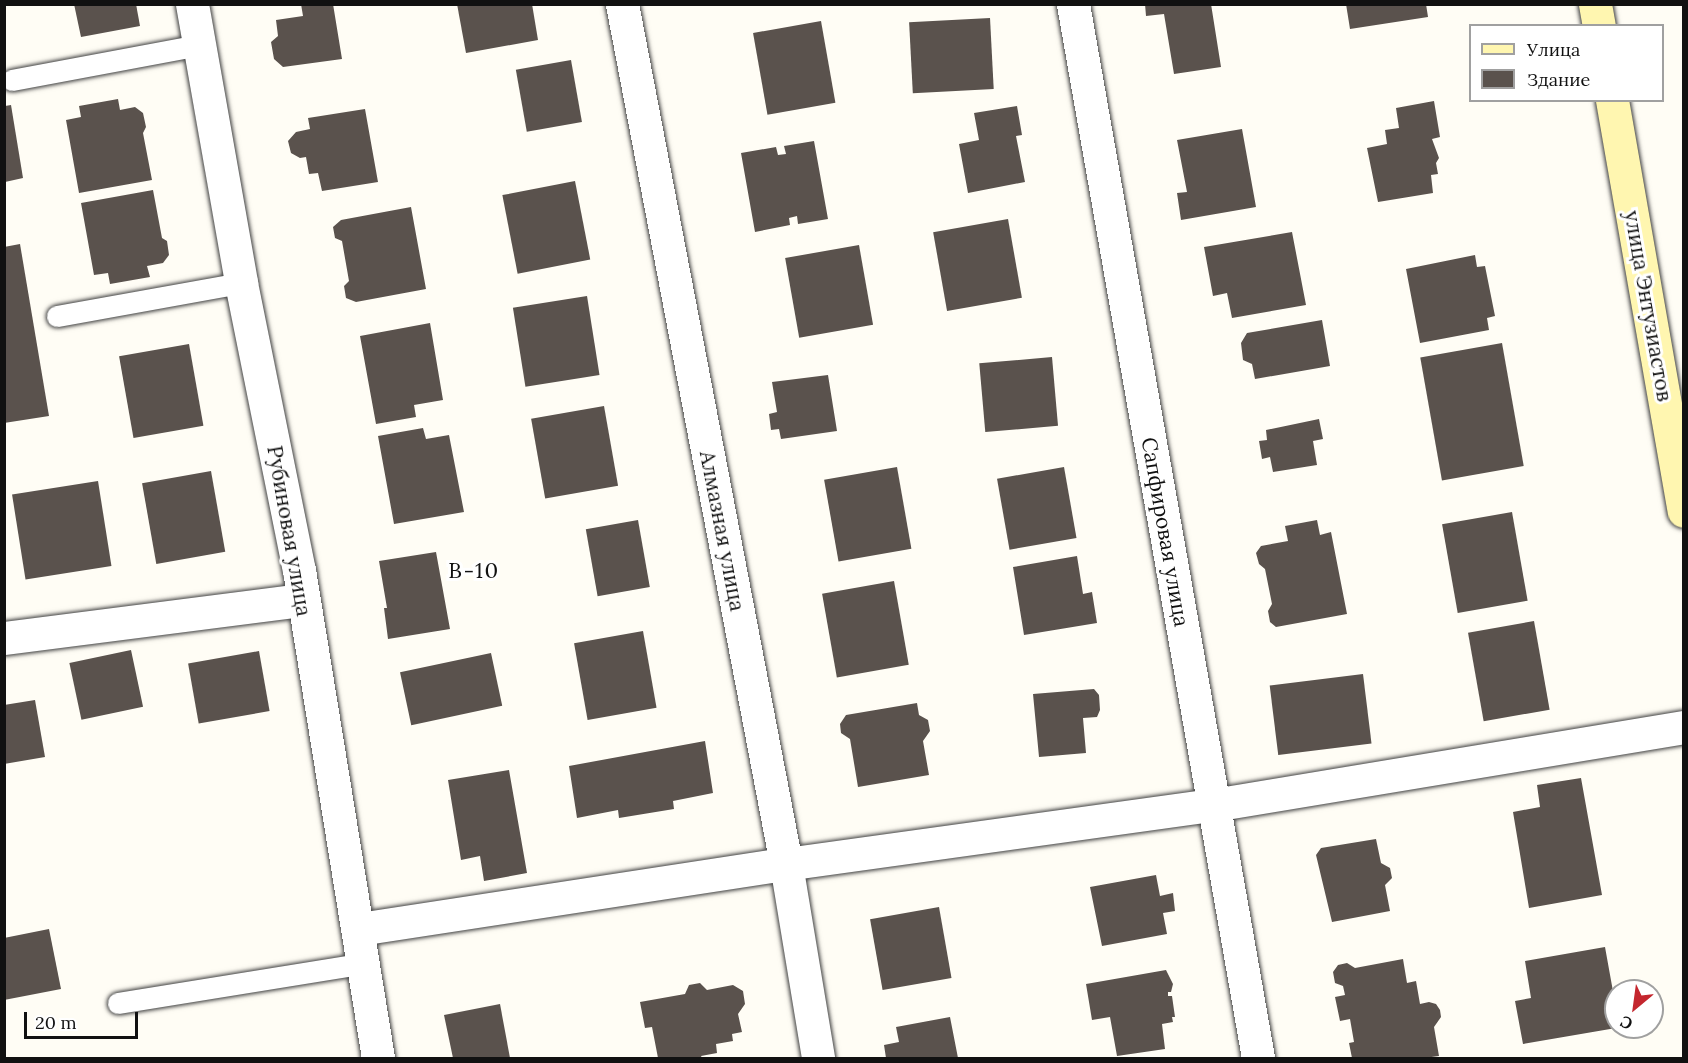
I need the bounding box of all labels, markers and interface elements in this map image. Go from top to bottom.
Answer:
legend [1469,24,1664,102]
text: Улица [1527,38,1580,61]
text: Здание [1527,68,1590,91]
street label: улица Энтузиастов [1619,209,1677,403]
street label: Сапфировая улица [1136,435,1194,629]
street label: Рубиновая улица [262,444,316,618]
street label: Алмазная улица [694,449,750,613]
district label: В-10 [448,558,500,584]
north arrow [1604,979,1664,1039]
scale bar [27,1000,141,1038]
text: 20 m [35,1011,77,1034]
text: С [1617,1012,1636,1034]

